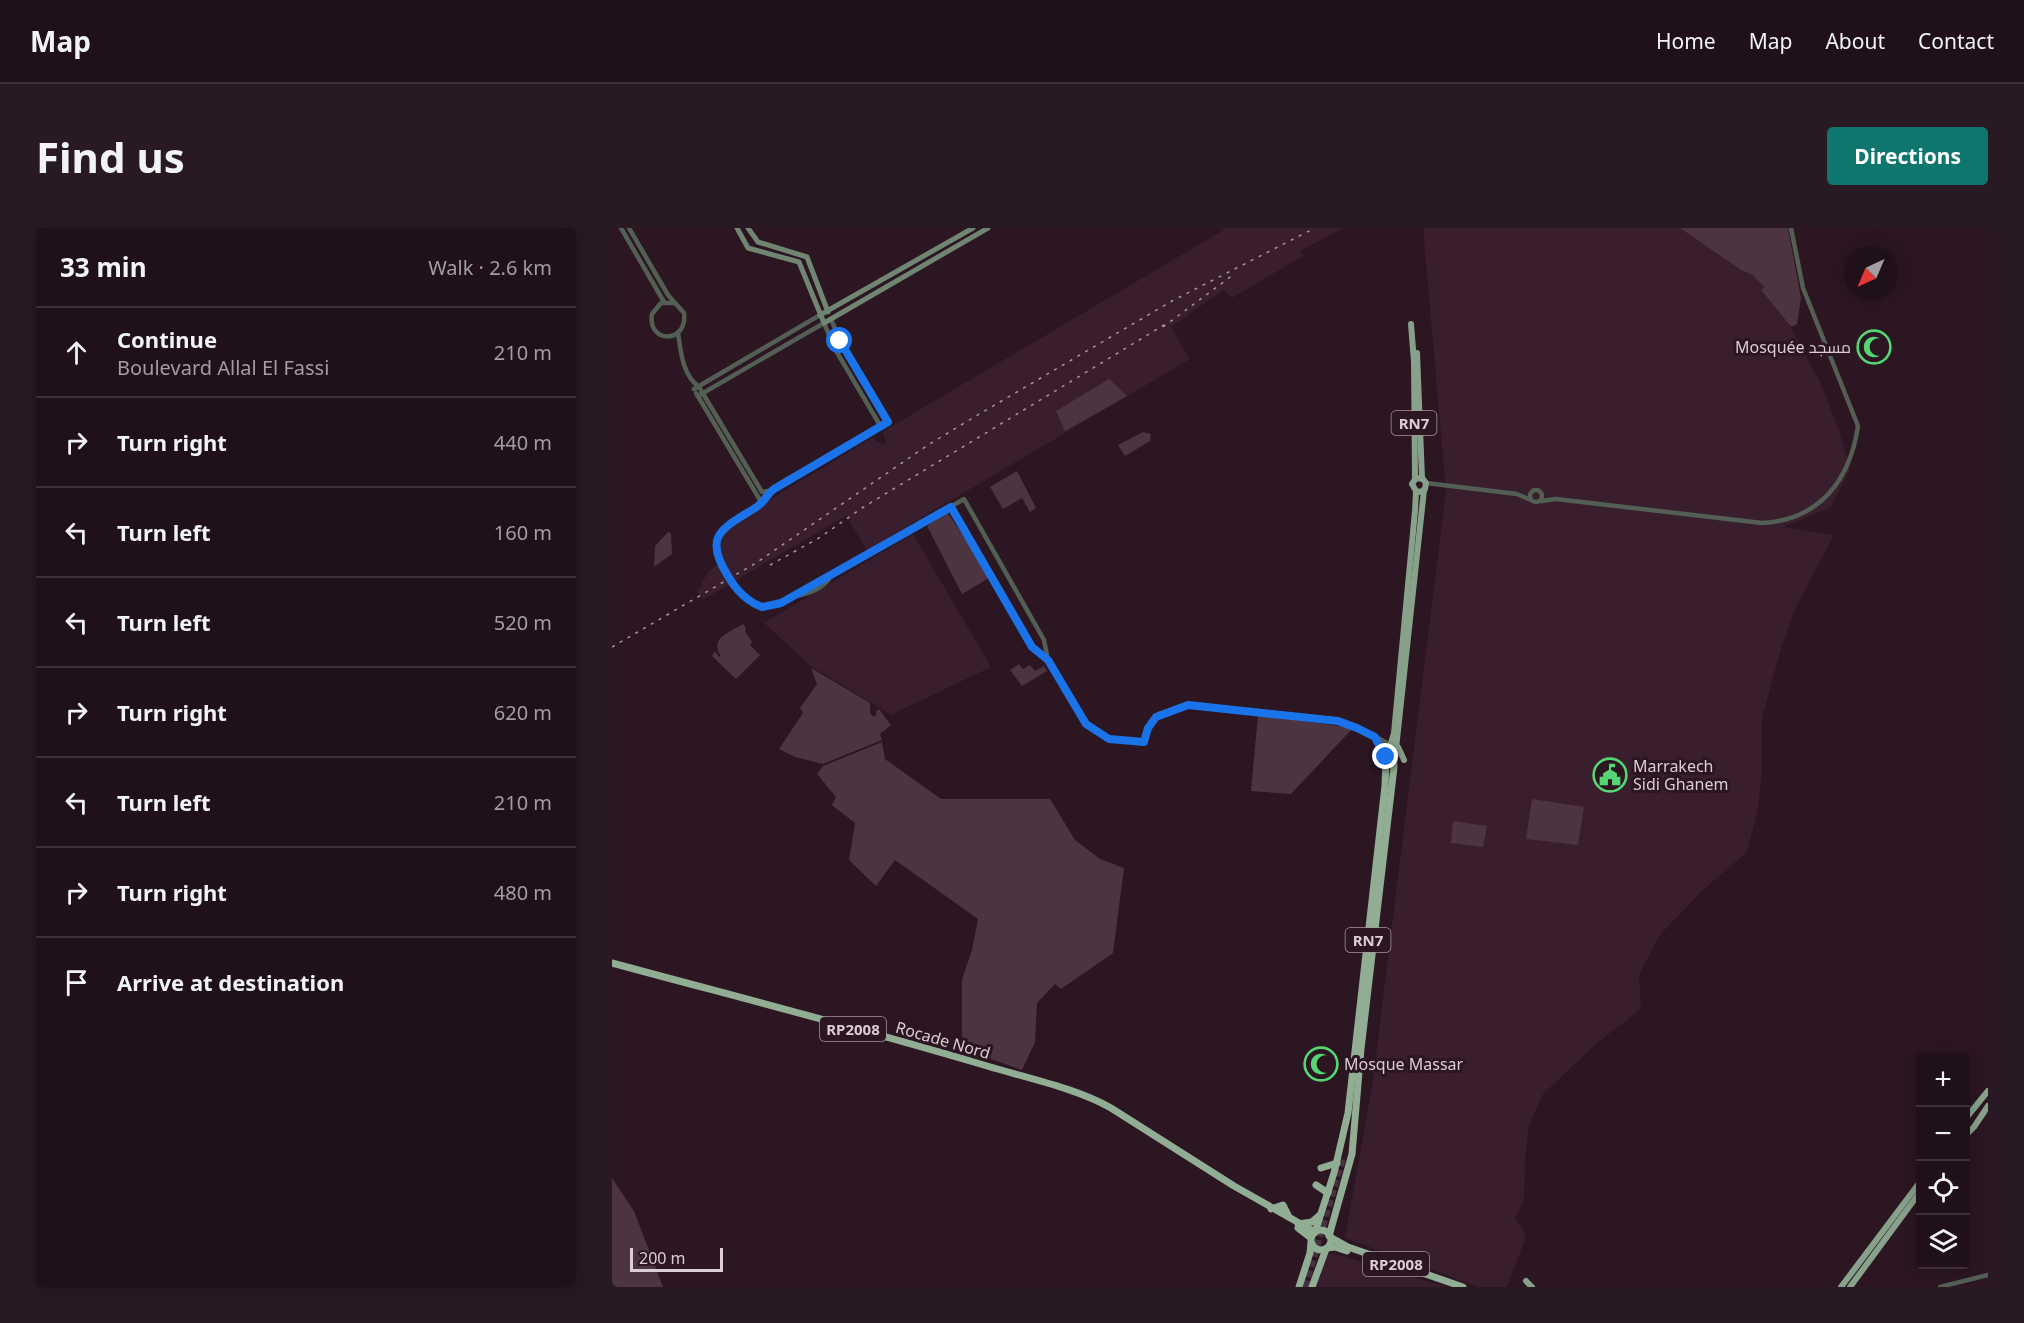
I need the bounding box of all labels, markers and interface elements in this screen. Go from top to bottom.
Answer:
text: Map [30,22,91,60]
text: Home [1656,27,1716,55]
text: Map [1749,27,1792,55]
text: About [1825,27,1885,55]
text: Contact [1918,27,1994,55]
button: Directions [1827,127,1988,185]
text: Find us [36,128,185,185]
north arrow [1844,246,1898,300]
text: 33 min [60,249,147,285]
text: Walk · 2.6 km [428,254,552,281]
text: Continue [117,324,217,354]
route start [826,327,852,353]
mosque icon: Mosquée مسجد [1856,329,1892,365]
icon: ahead [60,336,93,369]
place label: Mosquée مسجد [1735,336,1851,358]
text: 210 m [494,339,552,366]
text: Boulevard Allal El Fassi [117,354,329,381]
road number: RN7 [1392,411,1436,435]
icon: right [60,426,93,459]
text: Turn right [117,427,227,457]
text: 440 m [494,429,552,456]
icon: left [60,516,93,549]
text: Turn left [117,517,211,547]
text: 160 m [494,519,552,546]
icon: left [60,606,93,639]
text: Turn left [117,607,211,637]
text: 520 m [494,609,552,636]
icon: right [60,696,93,729]
text: Turn right [117,697,227,727]
text: 620 m [494,699,552,726]
route end [1372,743,1398,769]
place label: Marrakech Sidi Ghanem [1633,755,1728,795]
public building icon: Marrakech Sidi Ghanem [1592,757,1628,793]
icon: left [60,786,93,819]
text: Turn left [117,787,211,817]
text: 210 m [494,789,552,816]
icon: right [60,876,93,909]
text: Turn right [117,877,227,907]
text: 480 m [494,879,552,906]
road number: RN7 [1346,928,1390,952]
icon: arrive [60,966,93,999]
text: Arrive at destination [117,967,344,997]
street label: Rocade Nord [893,1016,993,1064]
road number: RP2008 [820,1017,886,1041]
mosque icon: Mosque Massar [1303,1046,1339,1082]
place label: Mosque Massar [1344,1053,1464,1075]
map controls [1916,1053,1970,1269]
button: + [1916,1053,1970,1107]
button: − [1916,1107,1970,1161]
button: locate [1916,1161,1970,1215]
button: layers [1916,1215,1970,1269]
scale bar [630,1245,723,1272]
text: 200 m [639,1247,686,1269]
road number: RP2008 [1363,1252,1429,1276]

